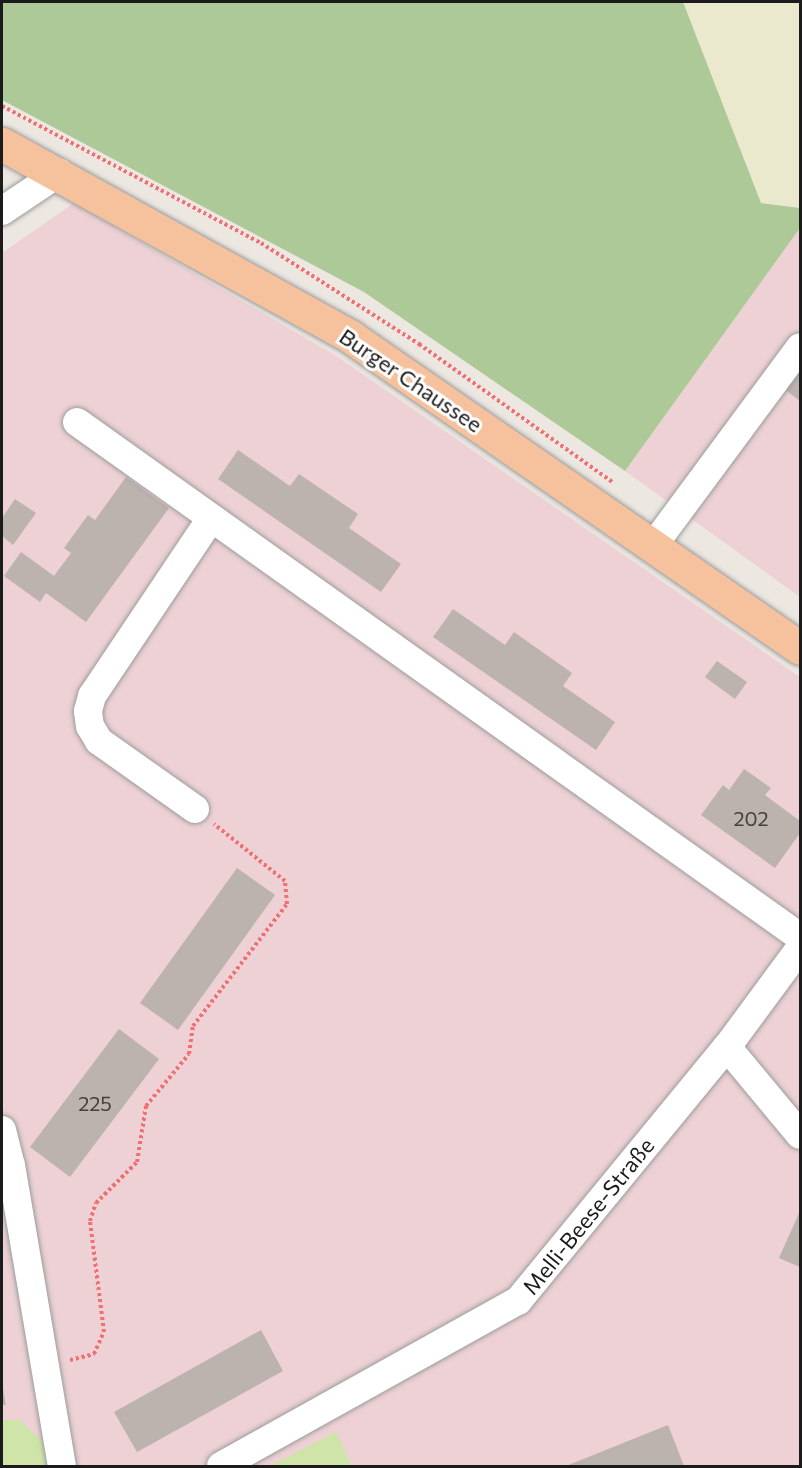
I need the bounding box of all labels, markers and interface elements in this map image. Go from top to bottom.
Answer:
street label: Burger Chaussee [335,323,487,437]
house number: 202 [733,806,769,830]
house number: 225 [78,1091,112,1115]
street label: Melli-Beese-Straße [517,1132,659,1300]

